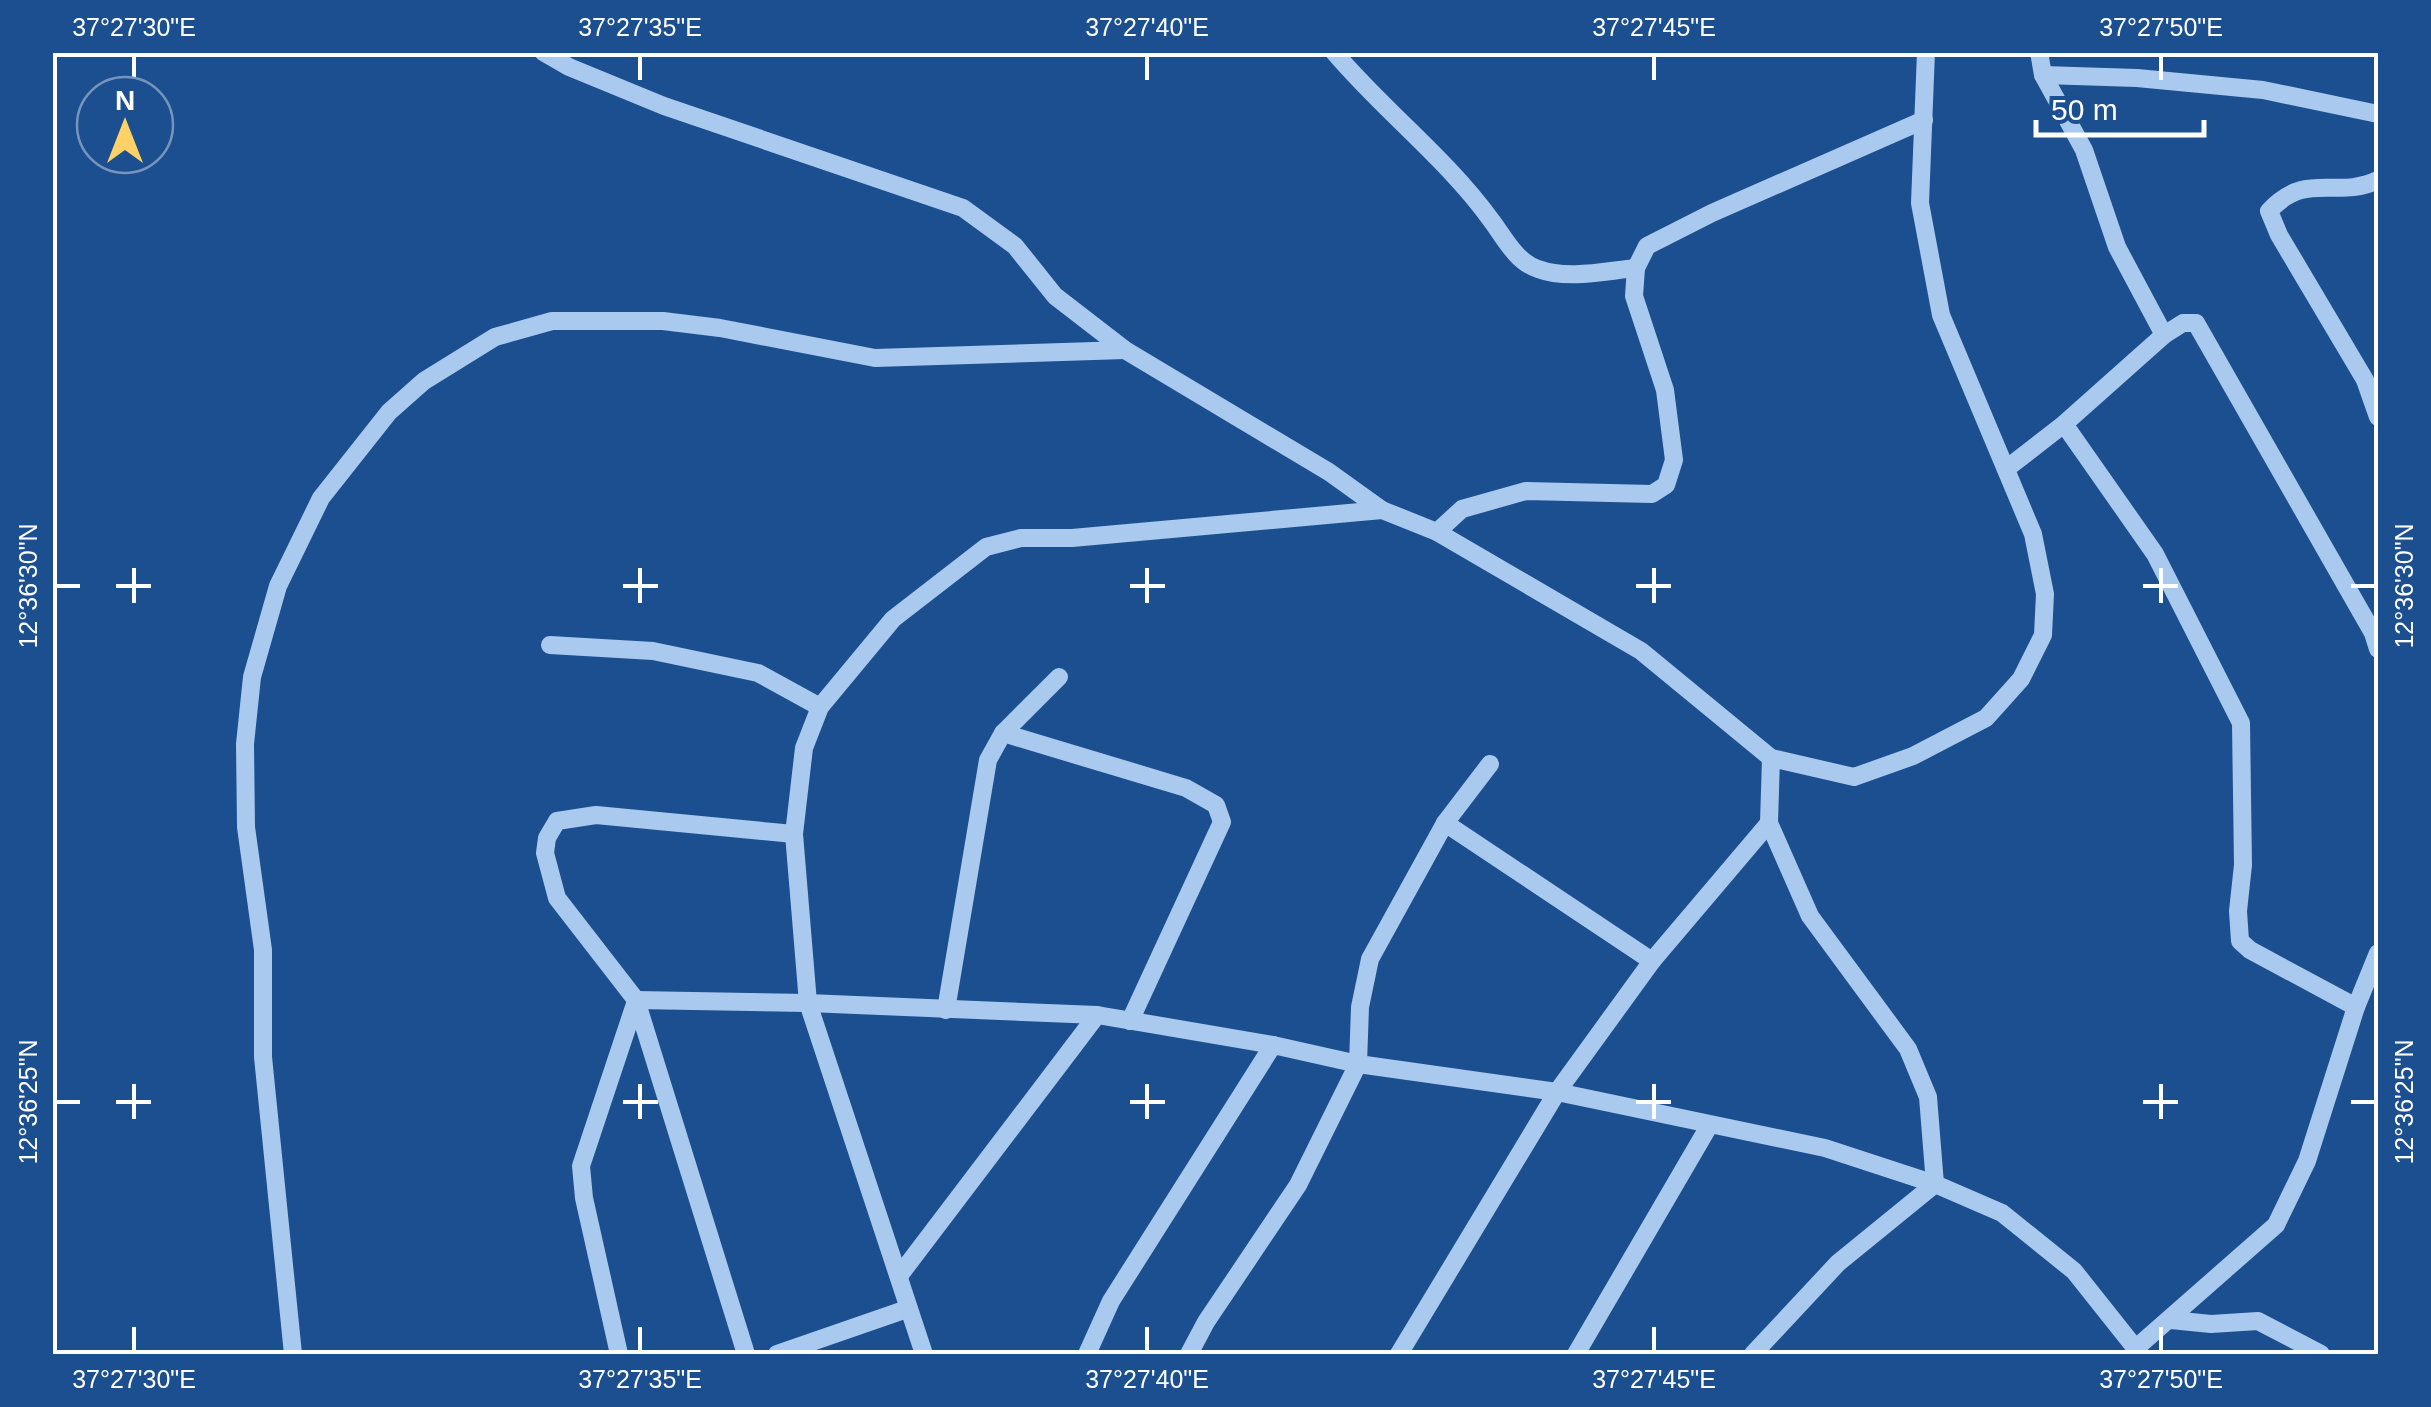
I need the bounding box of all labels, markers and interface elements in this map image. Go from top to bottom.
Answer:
text: 37°27'30"E [72,13,196,41]
text: 37°27'35"E [578,13,702,41]
text: 37°27'40"E [1085,13,1209,41]
text: 37°27'45"E [1592,13,1716,41]
text: 37°27'50"E [2099,13,2223,41]
north arrow [75,75,175,175]
scale bar [2036,75,2204,137]
text: N [115,85,135,116]
text: 50 m [2051,93,2118,126]
text: 12°36'30"N [14,523,42,649]
text: 12°36'30"N [2390,523,2418,649]
text: 12°36'25"N [14,1039,42,1165]
text: 12°36'25"N [2390,1039,2418,1165]
text: 37°27'30"E [72,1365,196,1393]
text: 37°27'35"E [578,1365,702,1393]
text: 37°27'40"E [1085,1365,1209,1393]
text: 37°27'45"E [1592,1365,1716,1393]
text: 37°27'50"E [2099,1365,2223,1393]

